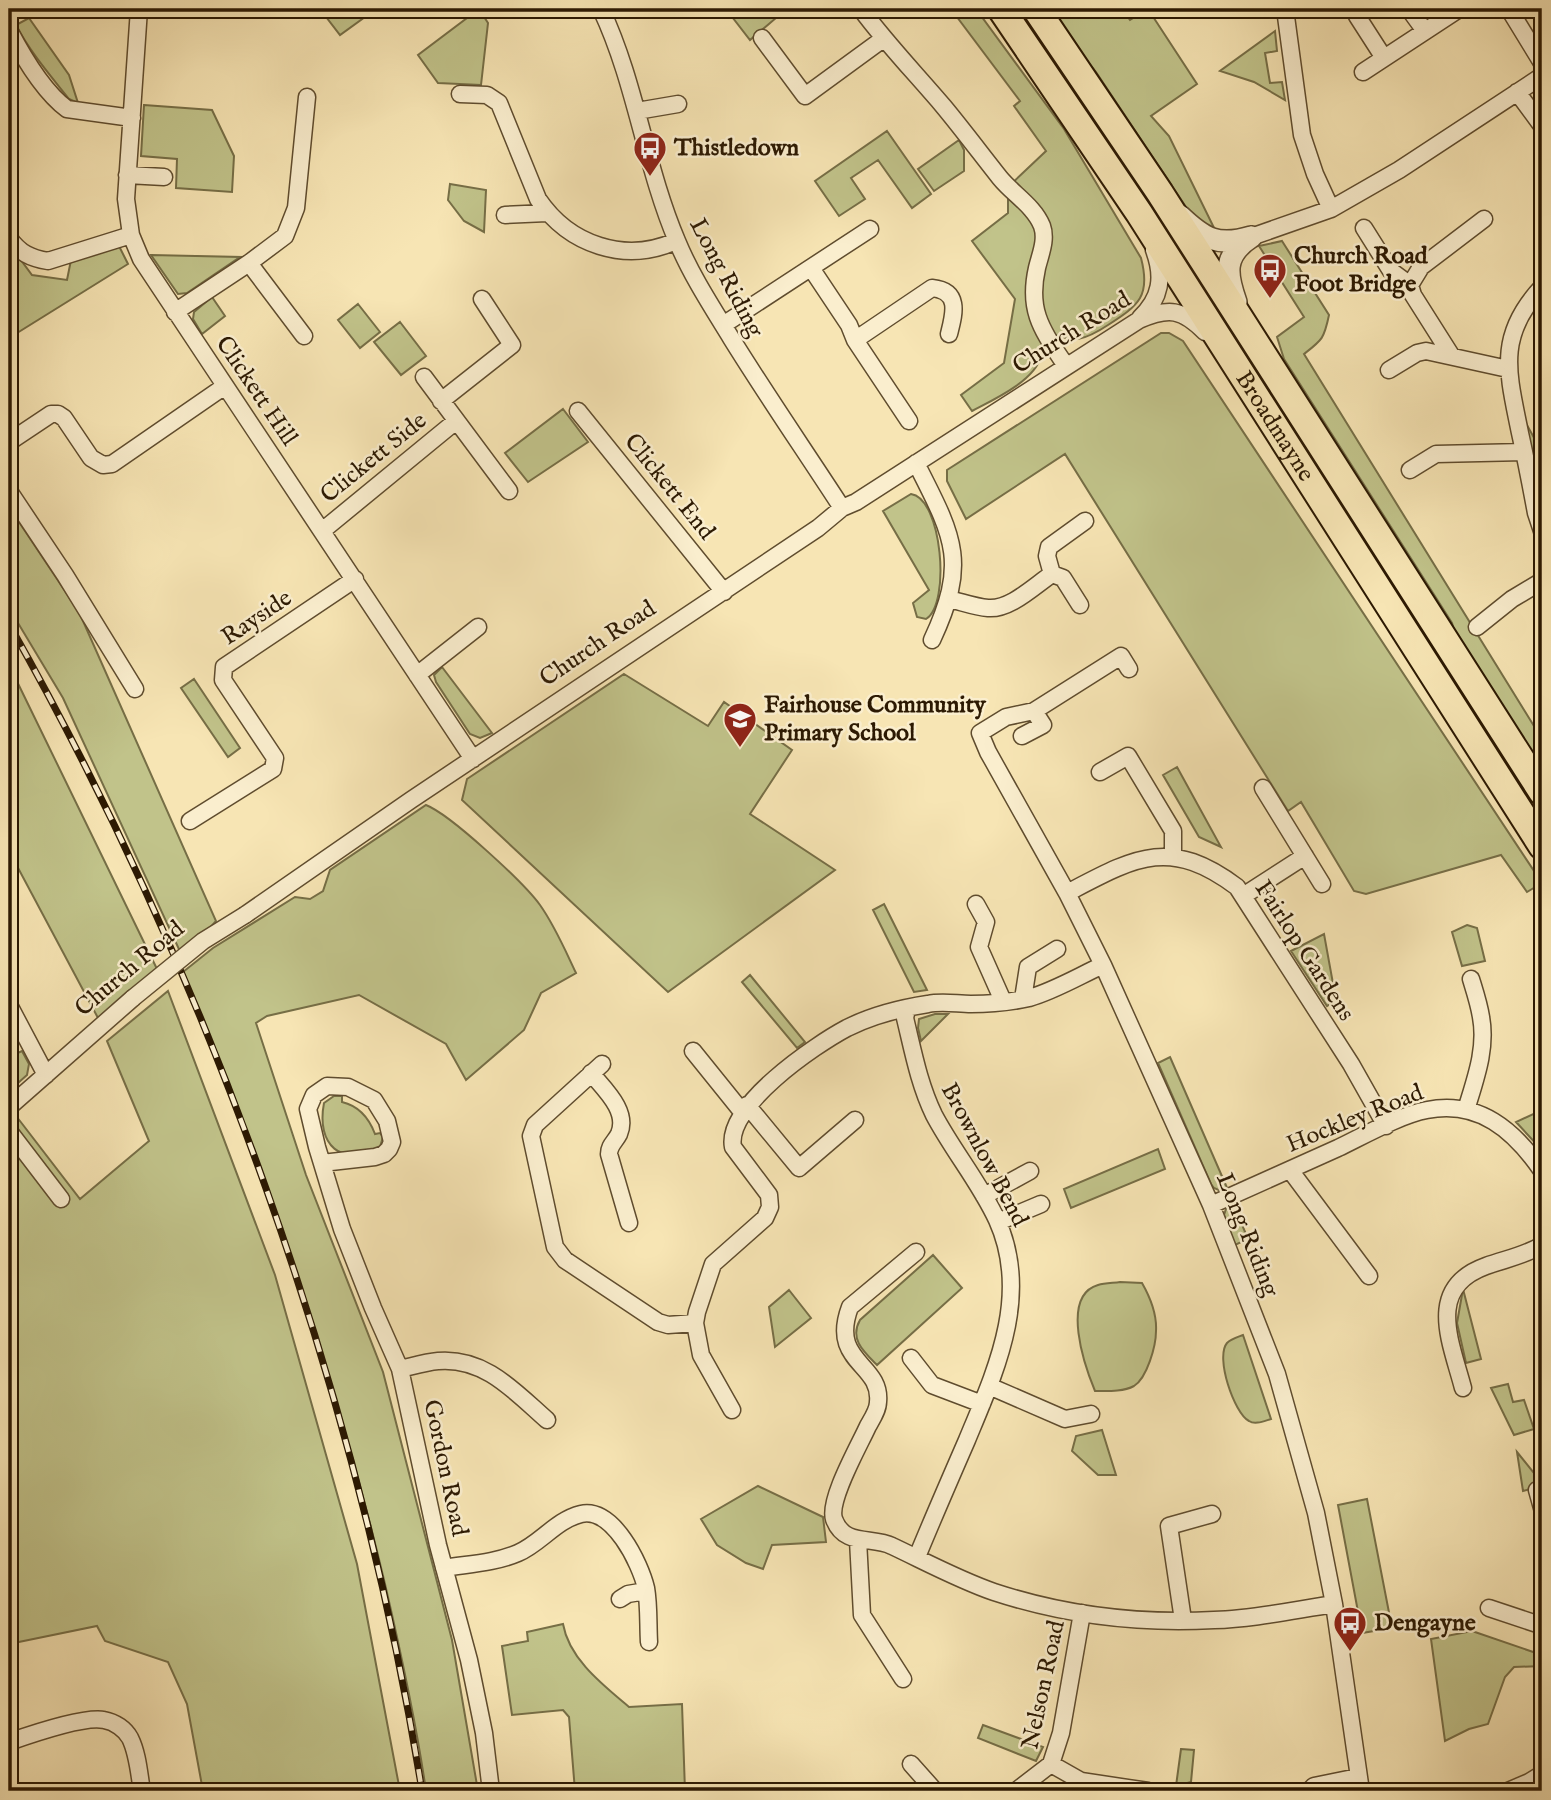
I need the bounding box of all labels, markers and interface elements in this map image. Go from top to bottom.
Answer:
bus stop icon: Thistledown [631,129,669,178]
place label: Thistledown [673,133,799,164]
street label: Long Riding [682,213,771,344]
place label: Church Road Foot Bridge [1294,241,1429,300]
bus stop icon: Church Road Foot Bridge [1251,251,1289,300]
street label: Church Road [1007,284,1137,382]
street label: Clickett Hill [208,330,304,452]
street label: Broadmayne [1228,365,1321,487]
street label: Clickett Side [314,406,434,510]
street label: Clickett End [617,428,721,547]
street label: Rayside [216,583,298,653]
street label: Church Road [534,594,662,694]
place label: Fairhouse Community Primary School [764,690,987,749]
school or university icon: Fairhouse Community Primary School [721,700,759,749]
street label: Fairlop Gardens [1247,875,1361,1027]
street label: Church Road [69,914,191,1024]
street label: Hockley Road [1282,1077,1428,1161]
street label: Brownlow Bend [933,1078,1035,1232]
street label: Long Riding [1208,1169,1286,1302]
street label: Gordon Road [415,1397,475,1539]
bus stop icon: Dengayne [1331,1604,1369,1653]
place label: Dengayne [1374,1608,1476,1639]
street label: Nelson Road [1015,1617,1073,1752]

